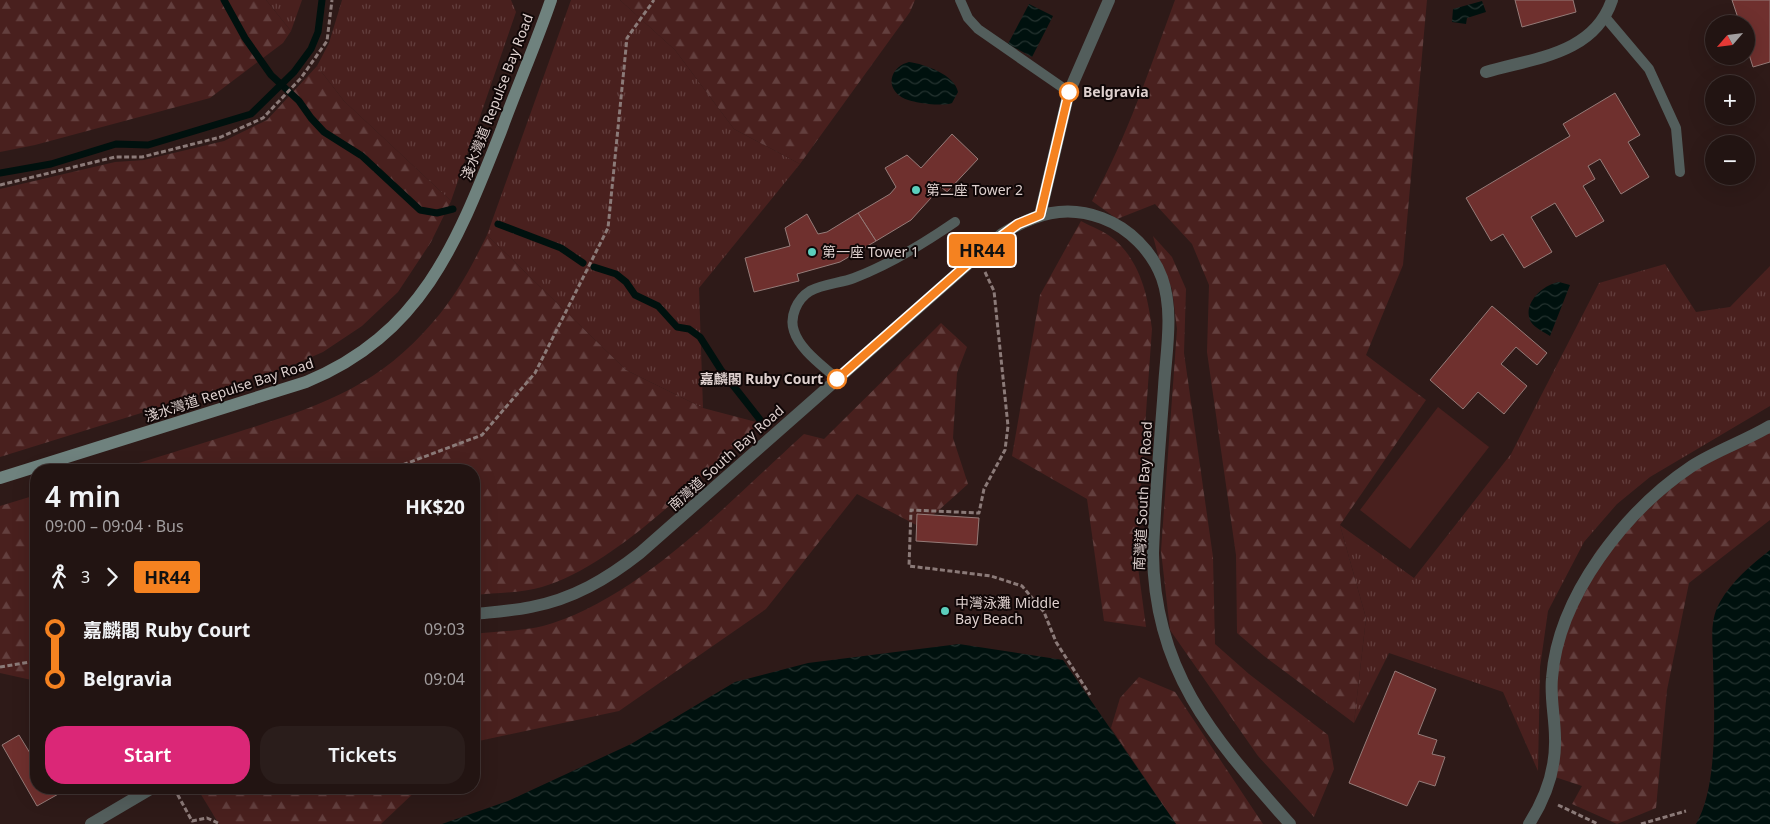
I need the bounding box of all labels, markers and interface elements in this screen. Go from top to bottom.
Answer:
street label: 淺水灣道 Repulse Bay Road [456,11,537,183]
north arrow [1705,15,1755,65]
map controls [1705,15,1755,185]
button: + [1705,75,1755,125]
marker: Belgravia [1059,82,1079,102]
place label: Belgravia [1083,82,1149,101]
button: − [1705,135,1755,185]
place label: 第二座 Tower 2 [926,180,1023,199]
marker: 第二座 Tower 2 [910,184,922,196]
line badge: HR44 [947,234,1017,266]
text: HR44 [959,238,1005,262]
place label: 第一座 Tower 1 [822,242,919,261]
marker: 第一座 Tower 1 [806,246,818,258]
street label: 淺水灣道 Repulse Bay Road [142,353,316,426]
place label: 嘉麟閣 Ruby Court [700,369,823,388]
marker: 嘉麟閣 Ruby Court [827,369,847,389]
street label: 南灣道 South Bay Road [664,401,787,515]
street label: 南灣道 South Bay Road [1129,421,1156,571]
text: 4 min [45,477,121,515]
text: HK$20 [405,494,465,520]
text: 09:00 – 09:04 · Bus [45,515,184,537]
icon: walk [45,563,73,591]
icon: forward [98,563,126,591]
text: HR44 [144,565,190,589]
text: 3 [81,566,90,588]
place label: 中灣泳灘 Middle Bay Beach [955,593,1060,628]
marker: 中灣泳灘 Middle Bay Beach [939,605,951,617]
text: 嘉麟閣 Ruby Court [83,617,250,643]
text: 09:03 [424,618,465,640]
text: Belgravia [83,666,172,692]
text: 09:04 [424,668,465,690]
button: Start [45,726,250,784]
button: Tickets [260,726,465,784]

